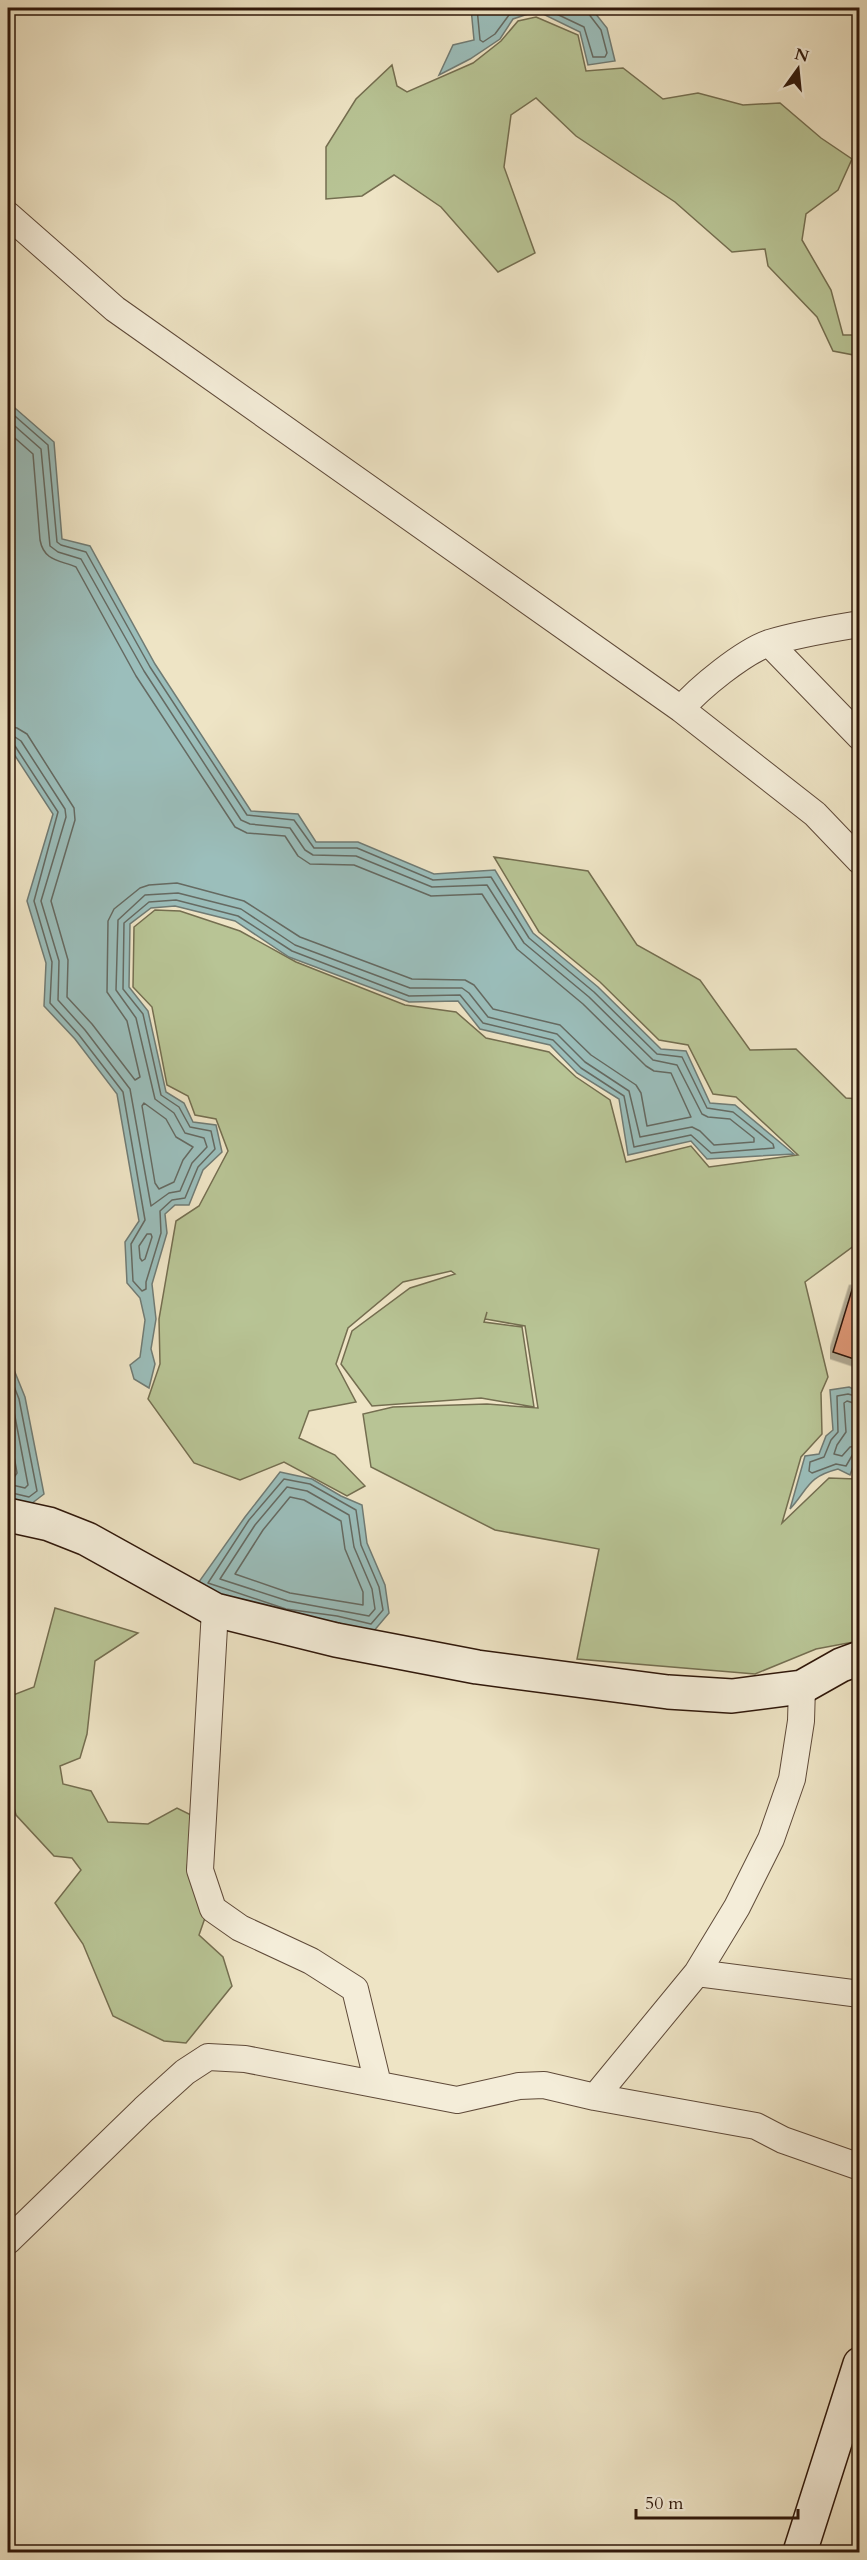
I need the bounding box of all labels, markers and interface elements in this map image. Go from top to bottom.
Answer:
north arrow [768,39,828,99]
text: N [792,43,811,68]
scale bar [636,2482,798,2520]
text: 50 m [645,2491,684,2516]

